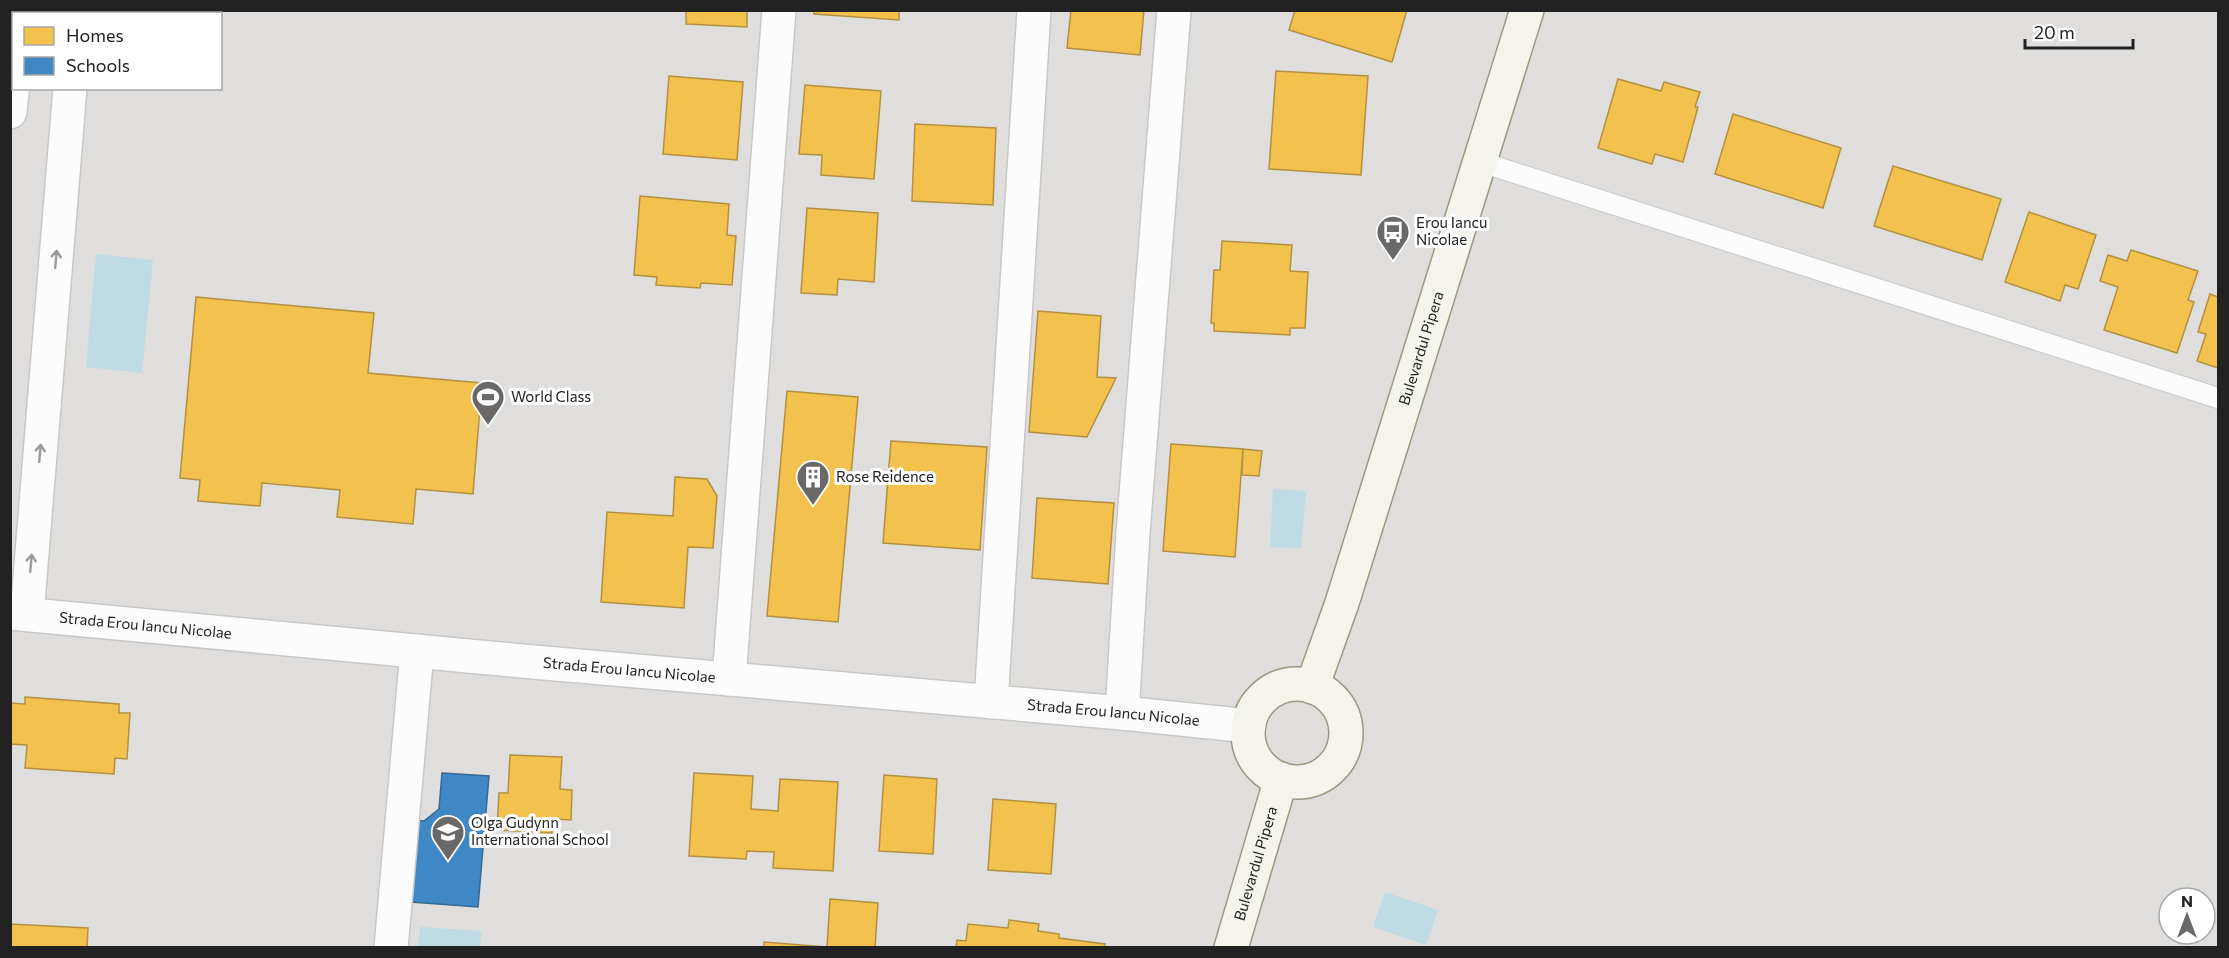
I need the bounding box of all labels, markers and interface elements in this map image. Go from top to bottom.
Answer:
legend [12,12,222,90]
scale bar [2025,12,2133,50]
text: 20 m [2034,21,2075,43]
text: Homes [66,24,124,46]
text: Schools [66,54,130,76]
place label: Erou Iancu Nicolae [1416,213,1487,248]
bus stop icon: Erou Iancu Nicolae [1375,214,1411,261]
one-way arrow [51,249,62,269]
street label: Bulevardul Pipera [1394,289,1447,407]
sports icon: World Class [470,379,506,426]
place label: World Class [511,387,591,405]
one-way arrow [35,444,46,464]
building icon: Rose Reidence [795,459,831,506]
place label: Rose Reidence [836,467,934,485]
one-way arrow [26,554,37,574]
street label: Strada Erou Iancu Nicolae [58,608,233,642]
street label: Strada Erou Iancu Nicolae [542,653,717,686]
street label: Strada Erou Iancu Nicolae [1027,695,1201,729]
street label: Bulevardul Pipera [1230,804,1280,923]
place label: Olga Gudynn International School [471,813,609,848]
school or university icon: Olga Gudynn International School [430,814,466,861]
north arrow [2157,886,2217,946]
text: N [2181,891,2193,910]

